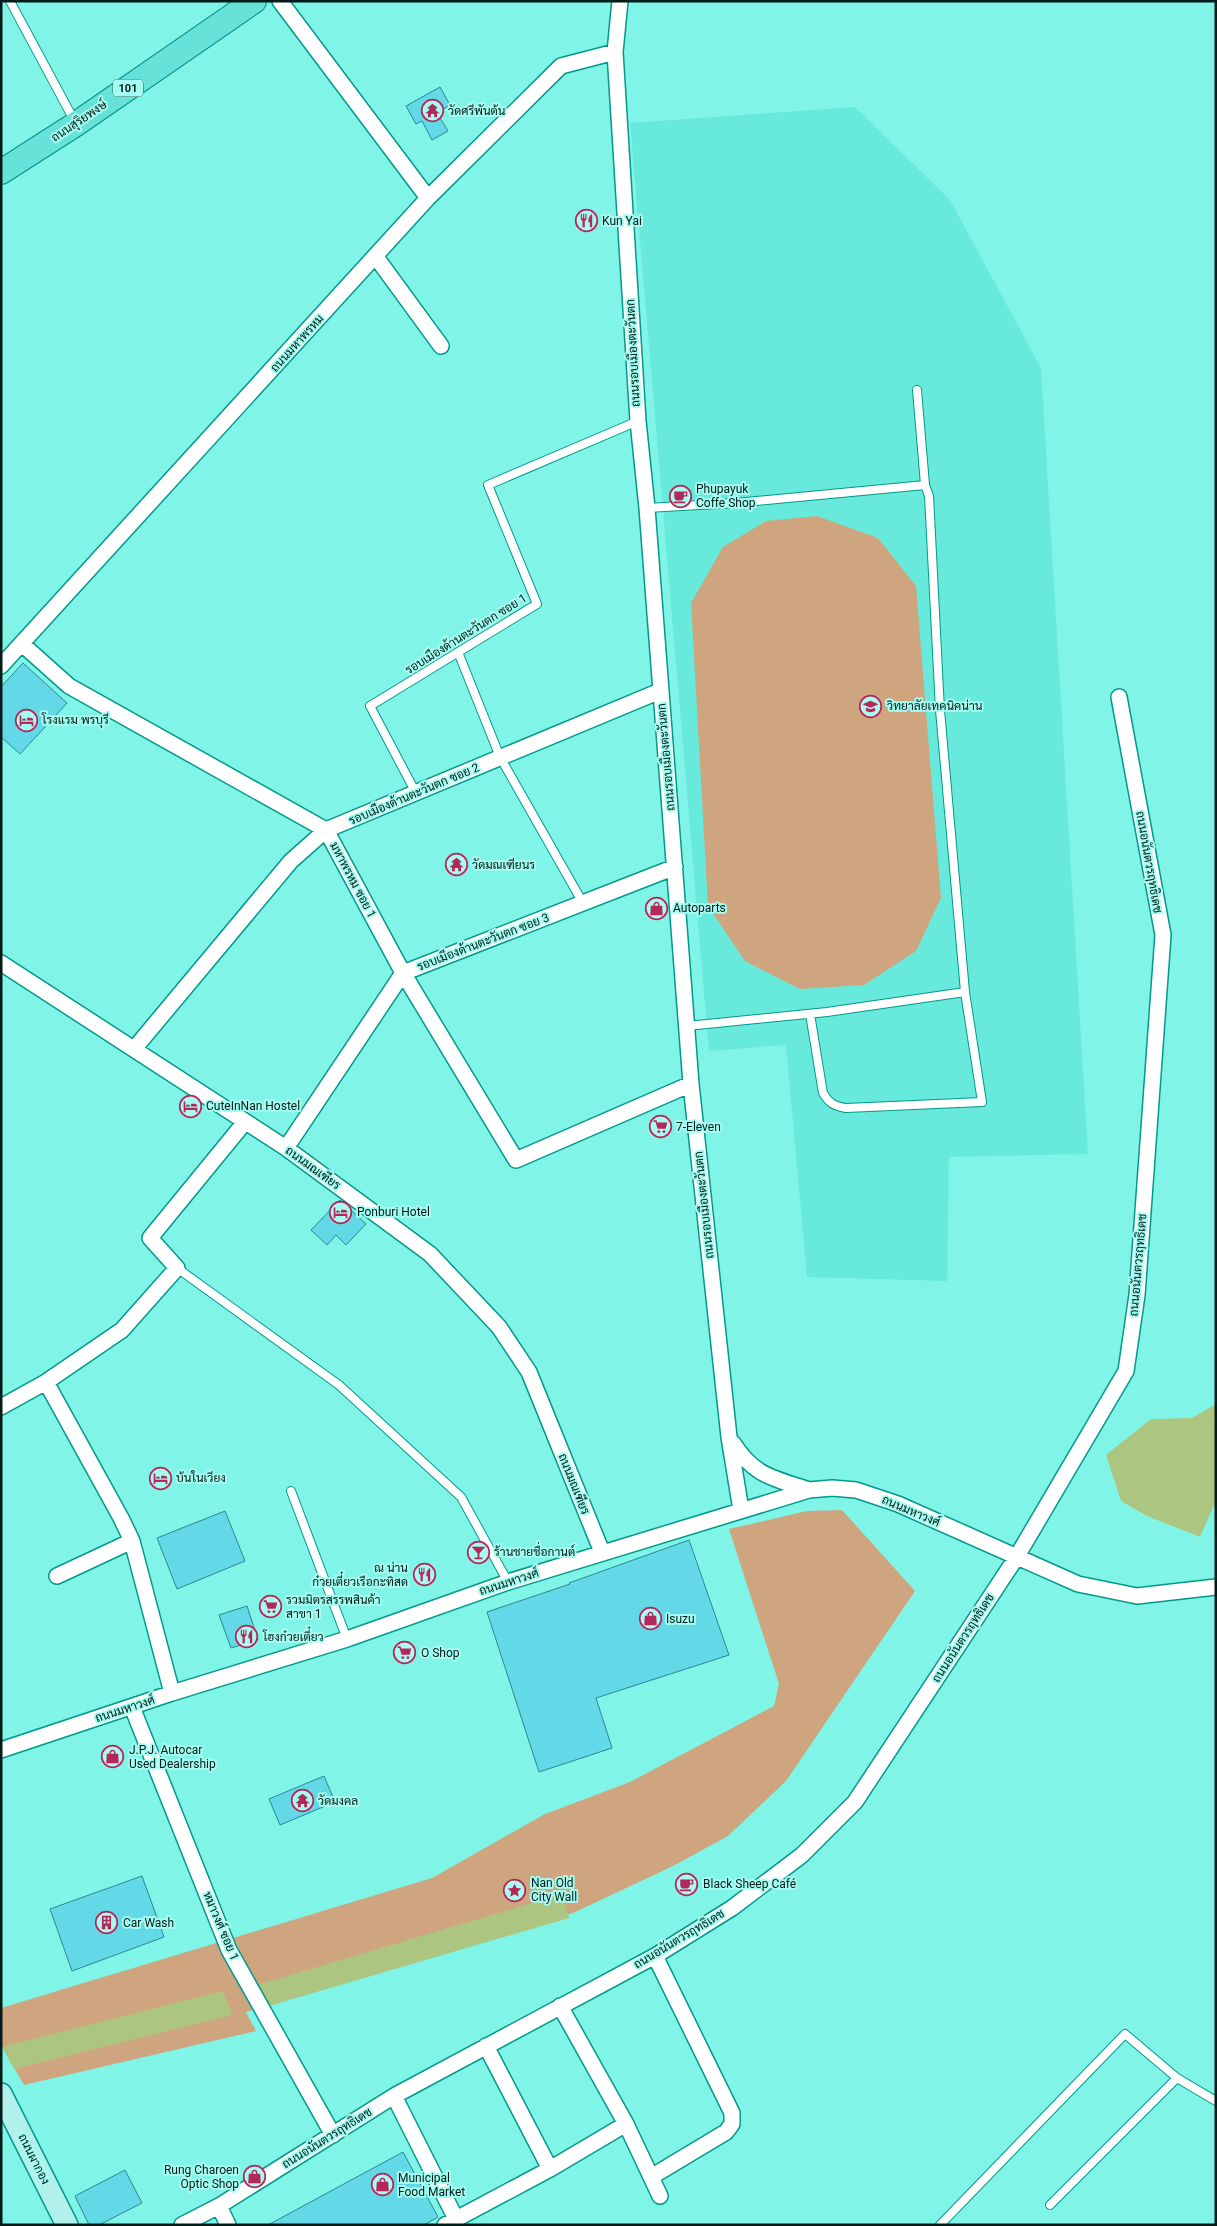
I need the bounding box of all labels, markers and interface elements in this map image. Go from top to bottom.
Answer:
road number: 101 [113,80,143,96]
street label: ถนนสุริยพงษ์ [48,96,111,146]
temple icon: วัดศรีพันต้น [420,99,444,123]
place label: วัดศรีพันต้น [448,103,506,118]
restaurant icon: Kun Yai [574,209,598,233]
place label: Kun Yai [602,214,642,228]
street label: ถนนรอบเมืองตะวันตก [623,299,643,407]
street label: ถนนมหาพรหม [268,311,326,375]
place label: Phupayuk Coffe Shop [696,482,756,510]
cafe icon: Phupayuk Coffe Shop [668,484,692,508]
street label: รอบเมืองด้านตะวันตก ซอย 1 [403,591,529,677]
school or university icon: วิทยาลัยเทคนิคน่าน [859,694,883,718]
place label: วิทยาลัยเทคนิคน่าน [886,699,983,713]
street label: ถนนรอบเมืองตะวันตก [654,702,678,811]
hotel icon: โรงแรม พรบุรี [14,708,38,732]
place label: โรงแรม พรบุรี [41,712,109,729]
street label: รอบเมืองด้านตะวันตก ซอย 2 [347,760,482,828]
street label: ถนนอนันตวรฤทธิเดช [1133,810,1165,914]
street label: มหาพรหม ซอย 1 [327,840,379,920]
temple icon: วัดมณเฑียนร [444,853,468,877]
place label: วัดมณเฑียนร [472,857,535,872]
shop icon: Autoparts [645,896,669,920]
place label: Autoparts [673,901,726,915]
street label: รอบเมืองด้านตะวันตก ซอย 3 [415,910,551,974]
hotel icon: CuteInNan Hostel [178,1094,202,1118]
place label: CuteInNan Hostel [206,1099,300,1113]
supermarket icon: 7-Eleven [648,1115,672,1139]
place label: 7-Eleven [676,1120,721,1134]
street label: ถนนมณเฑียร [283,1143,344,1193]
street label: ถนนรอบเมืองตะวันตก [691,1150,717,1259]
hotel icon: Ponburi Hotel [329,1200,353,1224]
place label: Ponburi Hotel [357,1205,430,1219]
street label: ถนนอนันตวรฤทธิเดช [1127,1213,1149,1317]
street label: ถนนมณเฑียร [555,1451,594,1517]
hotel icon: บ้นในเวียง [148,1466,172,1490]
place label: บ้นในเวียง [176,1470,226,1485]
street label: ถนนมหาวงศ์ [880,1492,943,1530]
bar icon: ร้านชายชื่อกานต์ [466,1540,490,1564]
place label: ร้านชายชื่อกานต์ [494,1541,575,1559]
place label: ณ น่าน ก๋วยเตี๋ยวเรือกะทิสด [312,1561,408,1589]
restaurant icon: ณ น่าน ก๋วยเตี๋ยวเรือกะทิสด [412,1563,436,1587]
street label: ถนนมหาวงศ์ [477,1565,541,1598]
street label: ถนนอนันตวรฤทธิเดช [929,1591,997,1685]
place label: รวมมิตรสรรพสินค้า สาขา 1 [286,1593,381,1621]
supermarket icon: รวมมิตรสรรพสินค้า สาขา 1 [258,1595,282,1619]
shop icon: Isuzu [638,1607,662,1631]
place label: Isuzu [666,1612,695,1626]
restaurant icon: โฮงก๋วยเตี๋ยว [235,1625,259,1649]
place label: โฮงก๋วยเตี๋ยว [262,1626,324,1644]
supermarket icon: O Shop [393,1641,417,1665]
place label: O Shop [421,1646,460,1660]
street label: ถนนมหาวงศ์ [93,1692,157,1725]
place label: J.P.J. Autocar Used Dealership [129,1743,216,1771]
shop icon: J.P.J. Autocar Used Dealership [101,1745,125,1769]
temple icon: วัดมงคล [290,1789,314,1813]
place label: วัดมงคล [318,1794,358,1808]
cafe icon: Black Sheep Café [675,1872,699,1896]
place label: Nan Old City Wall [531,1876,577,1904]
place label: Black Sheep Café [703,1877,796,1891]
place icon: Nan Old City Wall [503,1878,527,1902]
street label: หมาวงศ์ ซอย 1 [200,1889,243,1963]
street label: ถนนอนันตวรฤทธิเดช [631,1906,727,1972]
building icon: Car Wash [95,1911,119,1935]
place label: Car Wash [123,1916,174,1930]
street label: ถนนอนันตวรฤทธิเดช [279,2105,375,2171]
street label: ถนนผากอง [15,2131,53,2187]
place label: Rung Charoen Optic Shop [164,2163,239,2191]
shop icon: Rung Charoen Optic Shop [243,2165,267,2189]
place label: Municipal Food Market [398,2171,465,2199]
shop icon: Municipal Food Market [370,2173,394,2197]

